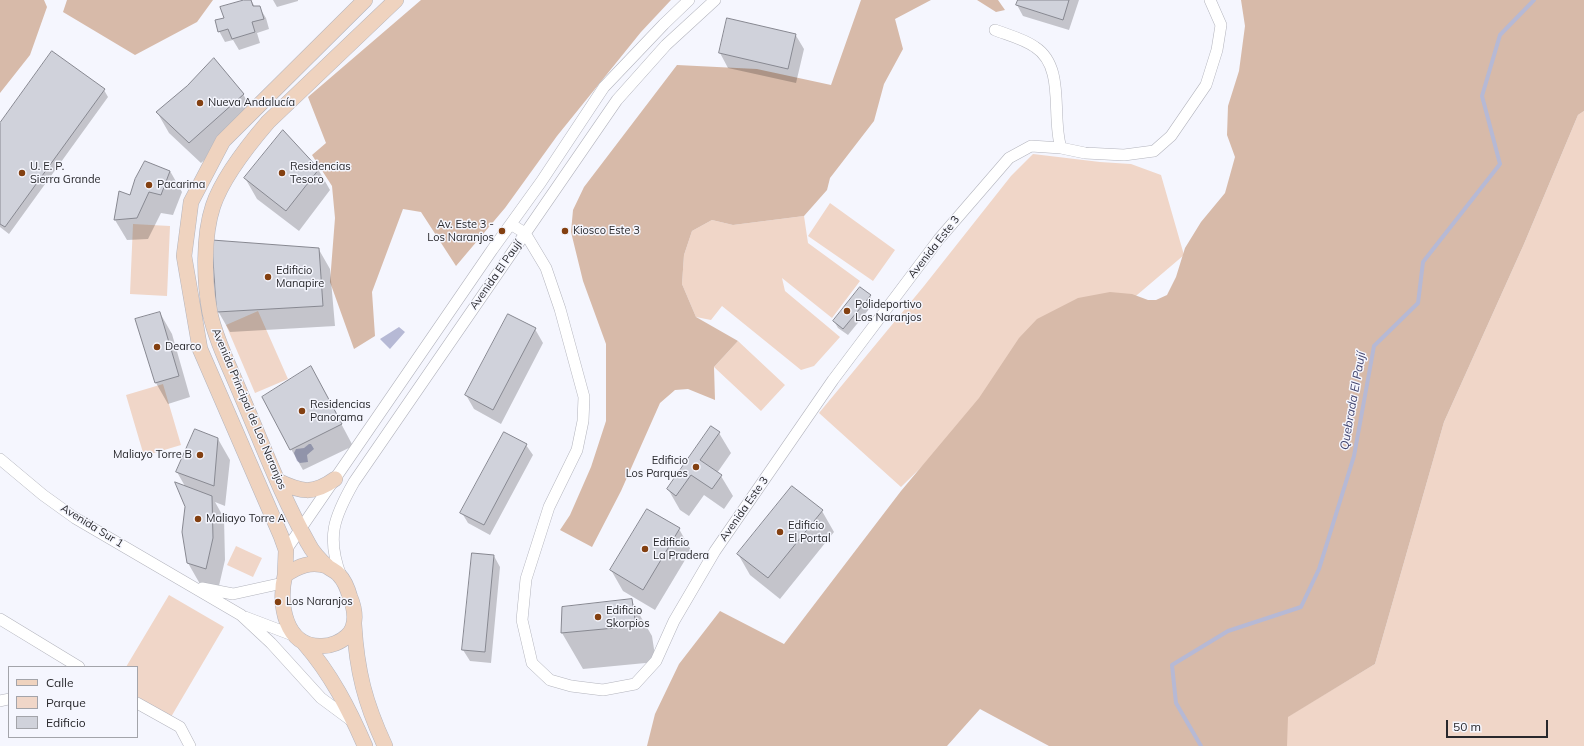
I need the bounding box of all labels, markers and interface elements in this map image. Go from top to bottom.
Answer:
place label: Nueva Andalucía [208,96,295,110]
marker: Nueva Andalucía [195,98,205,108]
place label: U. E. P. Sierra Grande [30,160,100,186]
place label: Residencias Tesoro [290,160,351,186]
marker: U. E. P. Sierra Grande [17,168,27,178]
marker: Residencias Tesoro [277,168,287,178]
place label: Pacarima [157,178,205,192]
marker: Pacarima [144,180,154,190]
street label: Avenida Este 3 [905,213,963,281]
place label: Av. Este 3 - Los Naranjos [427,218,494,244]
place label: Kiosco Este 3 [573,224,640,238]
marker: Av. Este 3 - Los Naranjos [497,226,507,236]
marker: Kiosco Este 3 [560,226,570,236]
street label: Avenida El Paují [467,238,525,312]
place label: Edificio Manapire [276,264,324,290]
marker: Edificio Manapire [263,272,273,282]
place label: Polideportivo Los Naranjos [855,298,922,324]
marker: Polideportivo Los Naranjos [842,306,852,316]
street label: Avenida Principal de Los Naranjos [209,326,289,492]
place label: Dearco [165,340,201,354]
marker: Dearco [152,342,162,352]
water label: Quebrada El Paují [1337,351,1369,451]
place label: Residencias Panorama [310,398,371,424]
marker: Residencias Panorama [297,406,307,416]
place label: Maliayo Torre B [113,448,192,462]
marker: Maliayo Torre B [195,450,205,460]
place label: Edificio Los Parques [626,454,688,480]
marker: Edificio Los Parques [691,462,701,472]
street label: Avenida Este 3 [717,474,771,544]
street label: Avenida Sur 1 [58,502,126,550]
place label: Maliayo Torre A [206,512,286,526]
marker: Maliayo Torre A [193,514,203,524]
place label: Edificio El Portal [788,519,831,545]
marker: Edificio El Portal [775,527,785,537]
place label: Edificio La Pradera [653,536,709,562]
marker: Edificio La Pradera [640,544,650,554]
place label: Los Naranjos [286,595,353,609]
marker: Los Naranjos [273,597,283,607]
place label: Edificio Skorpios [606,604,650,630]
marker: Edificio Skorpios [593,612,603,622]
legend [8,666,138,738]
text: Calle [46,675,73,690]
text: Parque [46,695,86,710]
scale bar [1448,712,1550,738]
text: Edificio [46,715,86,730]
text: 50 m [1453,719,1481,734]

